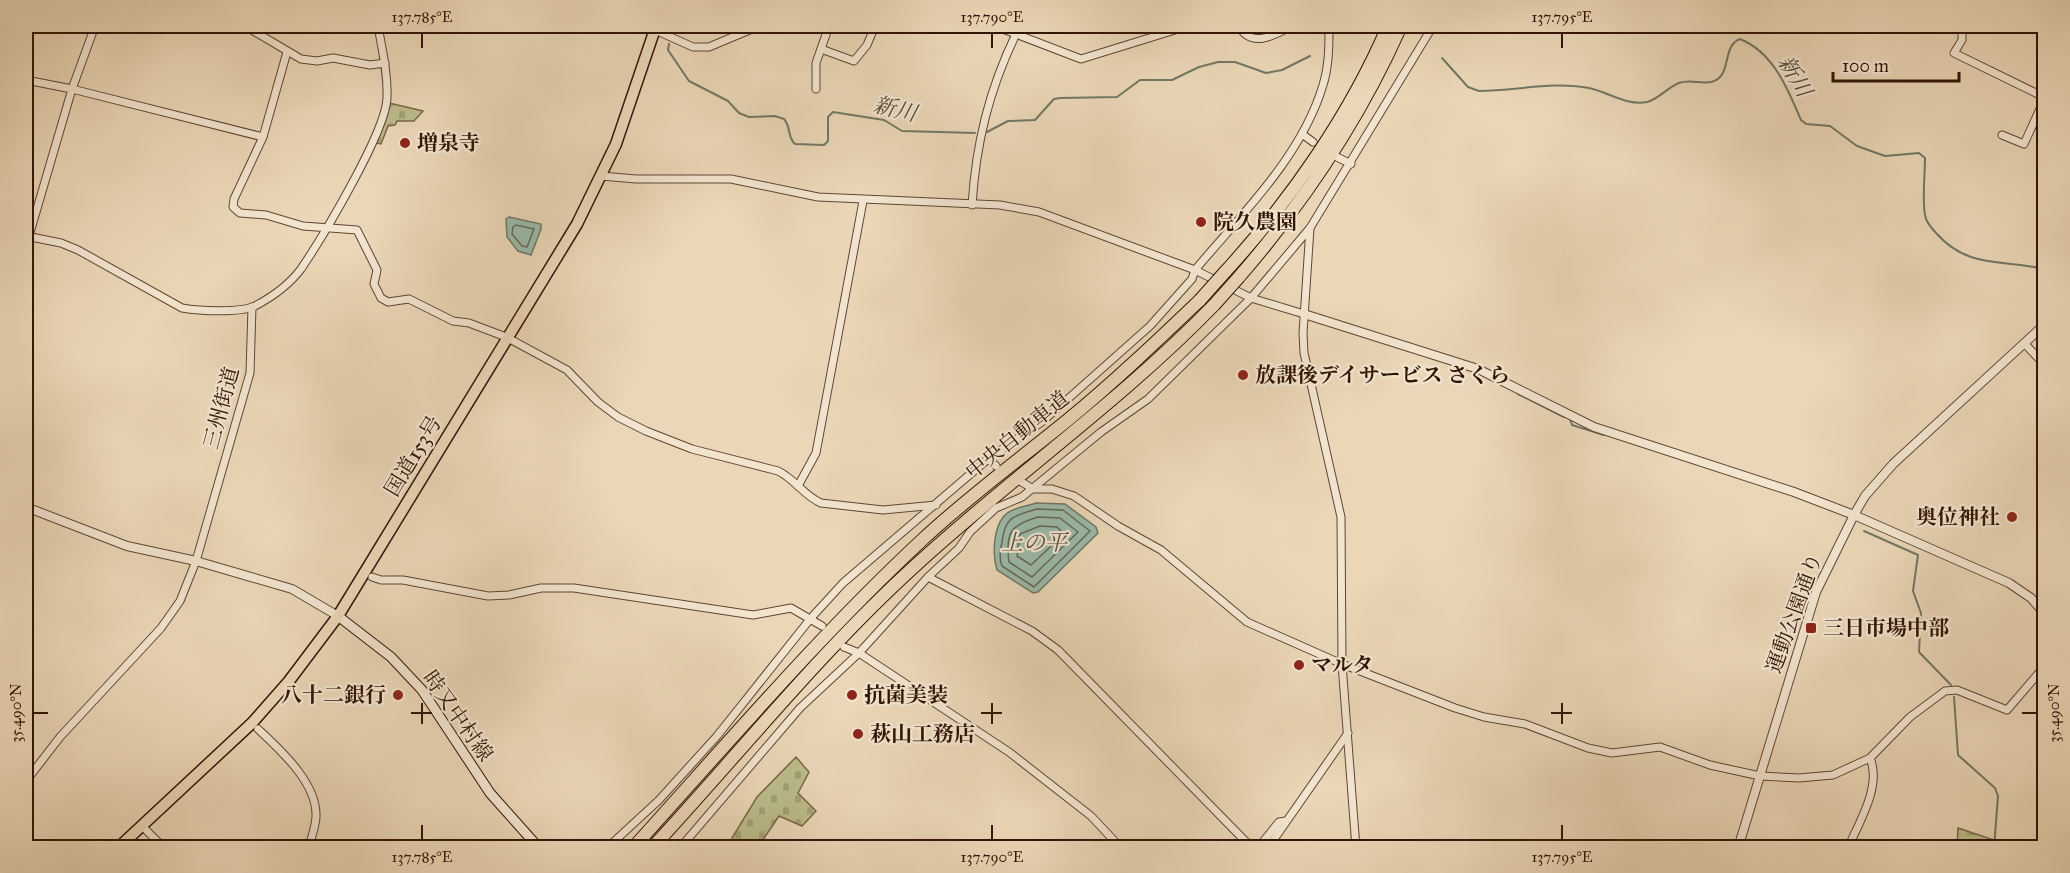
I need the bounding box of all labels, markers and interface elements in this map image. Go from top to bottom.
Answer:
text: 137.785°E [391,8,453,26]
text: 137.790°E [961,8,1024,26]
text: 137.795°E [1531,8,1593,26]
scale bar [1833,45,1959,83]
water label: 新川 [1772,50,1819,104]
text: 100 m [1842,55,1889,77]
water label: 新川 [871,91,921,128]
place label: 増泉寺 [417,130,480,156]
marker: 増泉寺 [398,136,412,150]
place label: 院久農園 [1213,209,1297,235]
marker: 院久農園 [1194,215,1208,229]
place label: 放課後デイサービス さくら [1255,362,1510,388]
street label: 三州街道 [198,364,244,452]
marker: 放課後デイサービス さくら [1236,368,1250,382]
street label: 中央自動車道 [960,385,1074,485]
street label: 国道153号 [379,411,447,501]
place label: 奥位神社 [1916,504,2000,530]
marker: 奥位神社 [2005,510,2019,524]
water label: 上の平 [1001,529,1070,556]
street label: 運動公園通り [1760,549,1828,677]
place label: 三日市場中部 [1823,615,1949,641]
marker: 三日市場中部 [1804,621,1818,635]
place label: マルタ [1311,652,1373,678]
marker: マルタ [1292,658,1306,672]
street label: 時又中村線 [417,666,499,766]
place label: 八十二銀行 [281,682,386,708]
place label: 抗菌美装 [864,682,948,708]
text: 35.490°N [7,683,25,743]
text: 35.490°N [2045,683,2063,743]
marker: 八十二銀行 [391,688,405,702]
marker: 抗菌美装 [845,688,859,702]
place label: 萩山工務店 [870,721,975,747]
marker: 萩山工務店 [851,727,865,741]
text: 137.785°E [391,848,453,866]
text: 137.790°E [961,848,1024,866]
text: 137.795°E [1531,848,1593,866]

